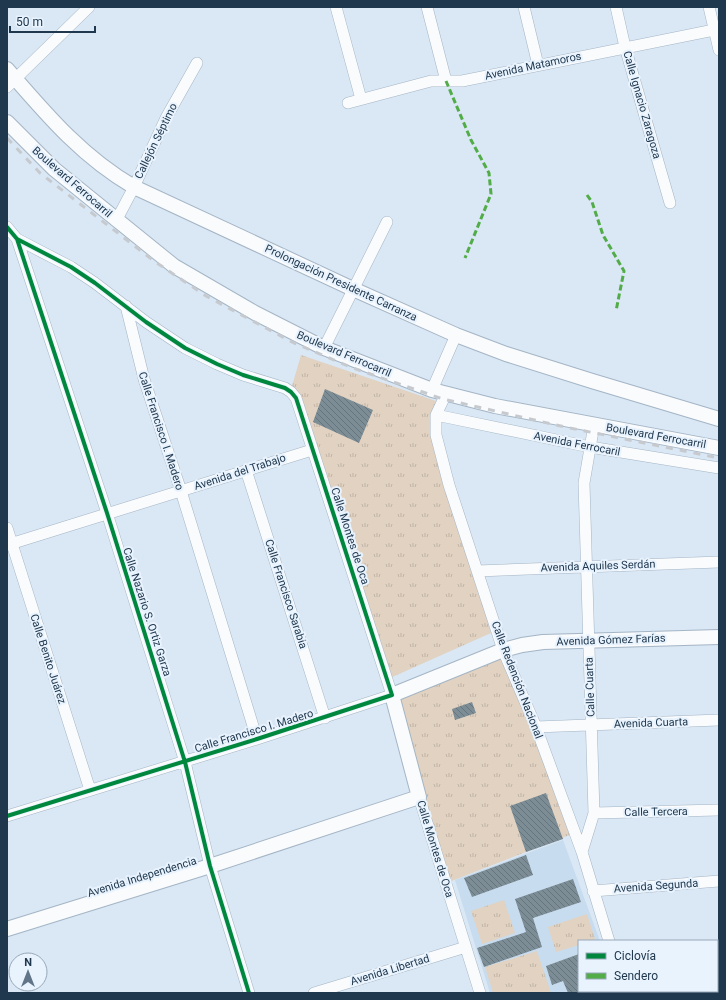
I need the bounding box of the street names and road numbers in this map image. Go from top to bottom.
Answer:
street label: Avenida Matamoros [484,49,583,83]
street label: Calle Ignacio Zaragoza [620,50,664,160]
street label: Callejón Séptimo [132,101,180,181]
street label: Boulevard Ferrocarril [29,144,115,220]
street label: Prolongación Presidente Carranza [263,242,419,324]
street label: Boulevard Ferrocarril [295,328,393,380]
street label: Calle Francisco I. Madero [136,370,186,492]
street label: Boulevard Ferrocarril [605,421,707,451]
street label: Avenida Ferrocaril [533,429,621,459]
street label: Avenida del Trabajo [193,451,287,493]
street label: Calle Montes de Oca [328,486,372,586]
street label: Calle Francisco Sarabia [262,538,310,650]
street label: Calle Nazario S. Ortiz Garza [120,546,174,678]
street label: Avenida Aquiles Serdán [540,557,656,575]
street label: Calle Benito Juárez [27,612,69,706]
street label: Calle Redención Nacional [489,620,545,740]
street label: Avenida Gómez Farías [556,632,666,648]
street label: Calle Cuarta [582,657,598,717]
street label: Calle Francisco I. Madero [193,707,315,755]
street label: Avenida Cuarta [614,715,688,731]
street label: Calle Montes de Oca [414,799,456,899]
street label: Calle Tercera [624,805,688,819]
street label: Avenida Independencia [86,854,198,900]
street label: Avenida Segunda [613,877,699,895]
street label: Avenida Libertad [349,952,431,988]

